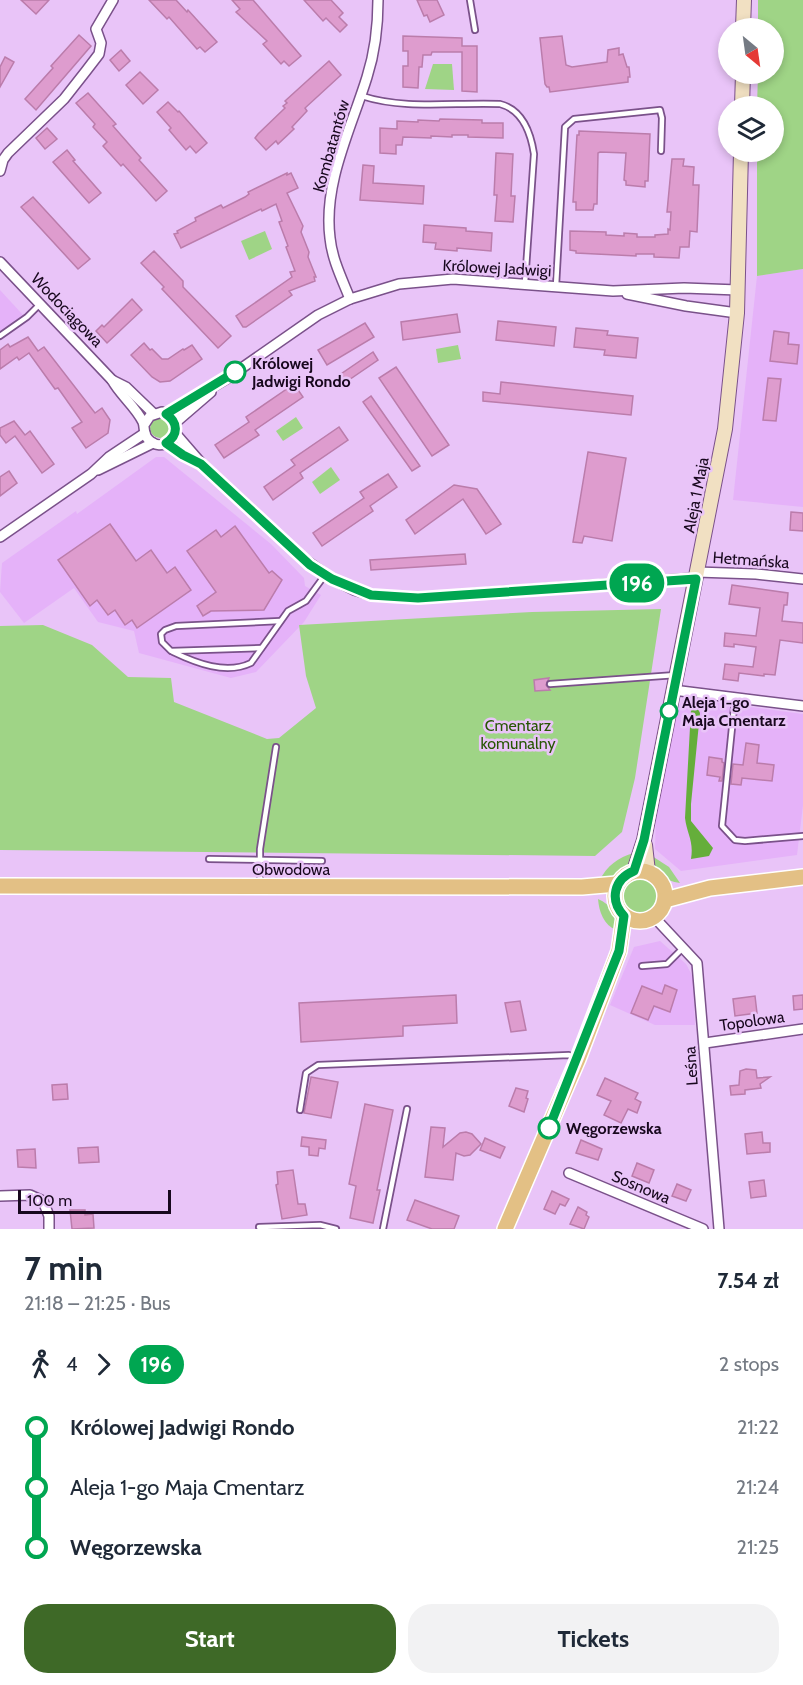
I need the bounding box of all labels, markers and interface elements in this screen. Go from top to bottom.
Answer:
north arrow [718,18,784,84]
map controls [718,18,784,162]
button: layers [718,96,784,162]
street label: Kombatantów [309,97,353,194]
street label: Królowej Jadwigi [442,256,552,280]
street label: Wodociągowa [27,269,107,351]
place label: Królowej Jadwigi Rondo [251,354,351,391]
marker: Królowej Jadwigi Rondo [224,361,246,383]
street label: Aleja 1 Maja [679,455,713,534]
street label: Hetmańska [712,548,790,572]
line badge: 196 [602,564,672,602]
text: 196 [621,571,653,596]
place label: Aleja 1-go Maja Cmentarz [682,693,786,730]
marker: Aleja 1-go Maja Cmentarz [660,702,678,720]
park label: Cmentarz komunalny [480,716,556,753]
street label: Obwodowa [252,860,330,879]
street label: Topolowa [718,1007,786,1035]
street label: Leśna [680,1045,702,1086]
marker: Węgorzewska [538,1117,560,1139]
place label: Węgorzewska [566,1119,662,1138]
street label: Sosnowa [609,1166,673,1208]
scale bar [18,1187,171,1214]
text: 100 m [27,1191,72,1210]
text: 7 min [24,1248,103,1288]
text: 7.54 zł [717,1267,779,1294]
text: 21:18 – 21:25 · Bus [24,1291,171,1315]
icon: walk [24,1348,57,1381]
icon: forward [87,1348,120,1381]
text: 4 [66,1352,78,1376]
text: 196 [141,1352,172,1377]
text: 2 stops [719,1352,779,1376]
text: Królowej Jadwigi Rondo [70,1414,295,1441]
text: 21:22 [737,1415,779,1439]
text: Aleja 1-go Maja Cmentarz [70,1474,304,1501]
text: 21:24 [736,1475,779,1499]
text: Węgorzewska [70,1534,202,1561]
text: 21:25 [737,1535,779,1559]
button: Start [24,1604,396,1673]
button: Tickets [408,1604,779,1673]

